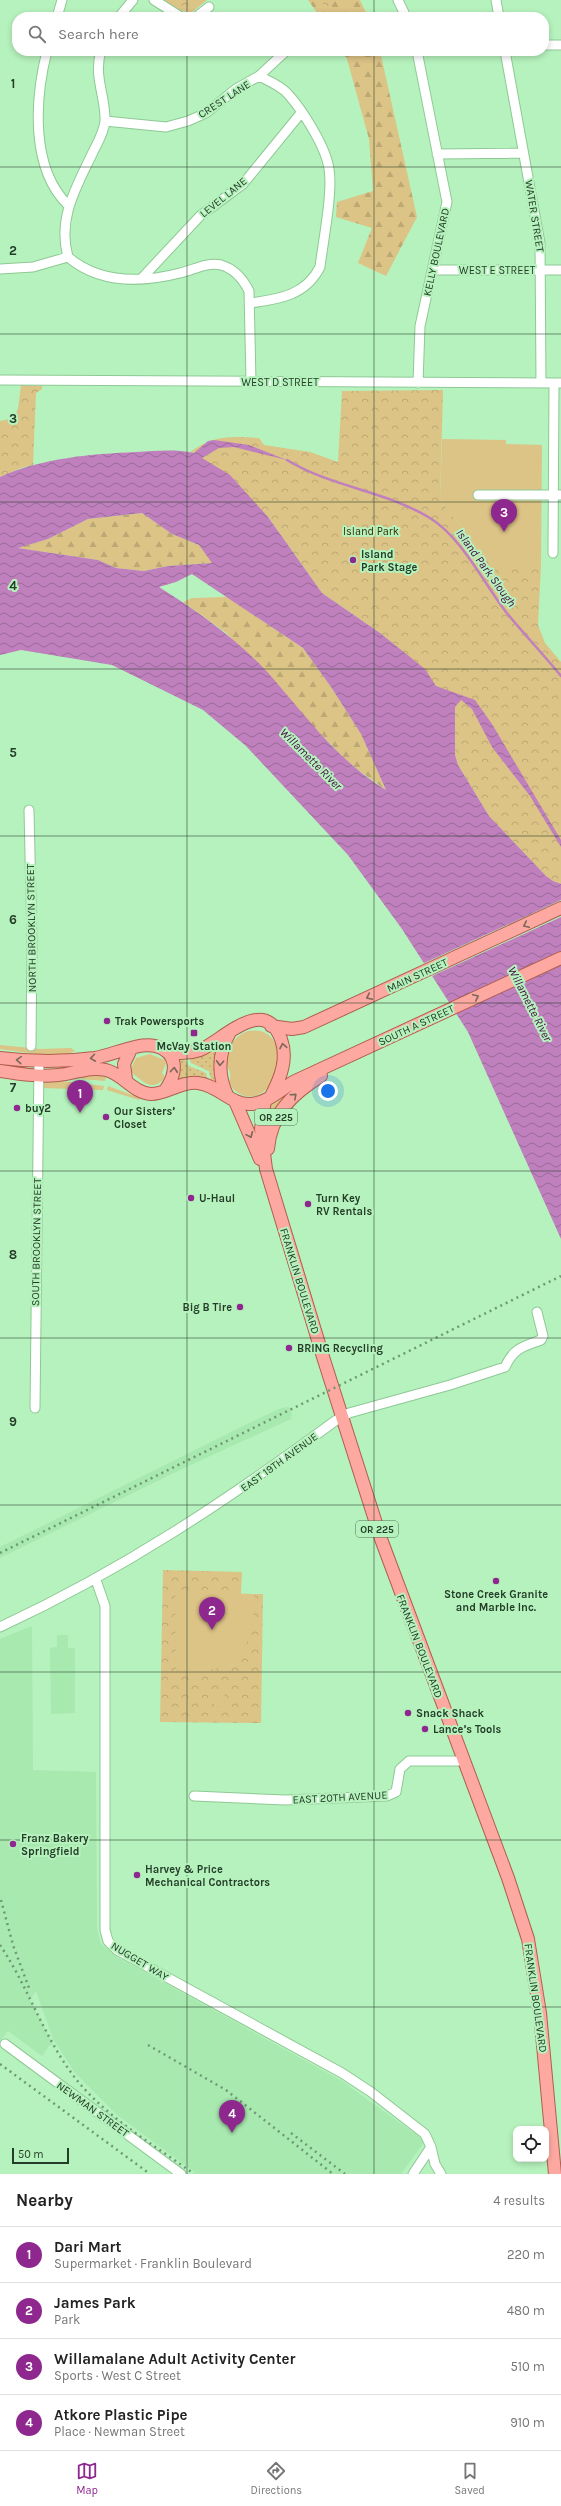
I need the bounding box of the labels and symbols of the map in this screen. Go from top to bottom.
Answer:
text: 1 [11,76,15,91]
street label: CREST LANE [196,78,253,121]
street label: LEVEL LANE [197,175,249,220]
street label: WATER STREET [522,179,547,254]
street label: KELLY BOULEVARD [421,207,452,297]
text: 2 [9,243,17,258]
street label: WEST E STREET [459,264,536,277]
street label: WEST D STREET [241,376,319,389]
text: 3 [9,411,17,426]
pin: 3 [491,499,517,532]
park label: Island Park [343,525,399,538]
water label: Island Park Slough [453,526,519,610]
place label: Island Park Stage [361,548,418,574]
marker: Island Park Stage [348,555,358,565]
text: 4 [9,578,17,593]
water label: Willamette River [277,725,346,794]
text: 5 [9,745,17,760]
street label: NORTH BROOKLYN STREET [24,863,39,992]
text: 6 [9,912,17,927]
one-way arrow [522,920,530,928]
street label: MAIN STREET [385,955,450,995]
water label: Willamette River [505,964,555,1044]
one-way arrow [366,992,374,1000]
one-way arrow [472,994,480,1002]
street label: SOUTH A STREET [376,1002,457,1049]
place label: Trak Powersports [115,1015,204,1028]
marker: Trak Powersports [102,1016,112,1026]
marker: McVay Station [189,1028,199,1038]
place label: McVay Station [157,1040,231,1053]
one-way arrow [279,1043,287,1049]
one-way arrow [90,1053,97,1062]
one-way arrow [16,1056,22,1065]
one-way arrow [215,1060,224,1066]
one-way arrow [169,1067,178,1073]
text: 7 [10,1080,17,1095]
pin: 1 [67,1080,93,1113]
your location [318,1081,338,1101]
one-way arrow [289,1093,297,1100]
place label: buy2 [25,1102,51,1115]
marker: buy2 [12,1103,22,1113]
place label: Our Sisters’ Closet [114,1105,175,1131]
road number: OR 225 [255,1109,297,1125]
marker: Our Sisters’ Closet [101,1112,111,1122]
one-way arrow [245,1131,253,1139]
street label: SOUTH BROOKLYN STREET [29,1177,44,1306]
place label: U-Haul [199,1192,235,1205]
place label: Turn Key RV Rentals [316,1192,372,1218]
marker: U-Haul [186,1193,196,1203]
marker: Turn Key RV Rentals [303,1199,313,1209]
street label: FRANKLIN BOULEVARD [277,1227,322,1336]
text: 8 [9,1247,17,1262]
place label: Big B Tire [183,1301,232,1314]
marker: Big B Tire [235,1302,245,1312]
place label: BRING Recycling [297,1342,384,1355]
marker: BRING Recycling [284,1343,294,1353]
text: 9 [9,1414,17,1429]
street label: EAST 19TH AVENUE [238,1430,320,1495]
road number: OR 225 [356,1521,398,1537]
marker: Stone Creek Granite and Marble Inc. [491,1576,501,1586]
place label: Stone Creek Granite and Marble Inc. [444,1588,548,1614]
street label: FRANKLIN BOULEVARD [394,1593,445,1700]
pin: 2 [199,1597,225,1630]
place label: Snack Shack [416,1707,485,1720]
marker: Snack Shack [403,1708,413,1718]
place label: Lance’s Tools [433,1723,502,1736]
marker: Lance’s Tools [420,1724,430,1734]
street label: EAST 20TH AVENUE [292,1789,388,1806]
place label: Franz Bakery Springfield [21,1832,89,1858]
marker: Franz Bakery Springfield [8,1839,18,1849]
place label: Harvey & Price Mechanical Contractors [145,1863,270,1889]
marker: Harvey & Price Mechanical Contractors [132,1870,142,1880]
street label: NUGGET WAY [109,1939,171,1984]
street label: FRANKLIN BOULEVARD [521,1943,550,2053]
street label: NEWMAN STREET [54,2079,132,2140]
pin: 4 [219,2100,245,2133]
scale bar [12,2146,69,2165]

